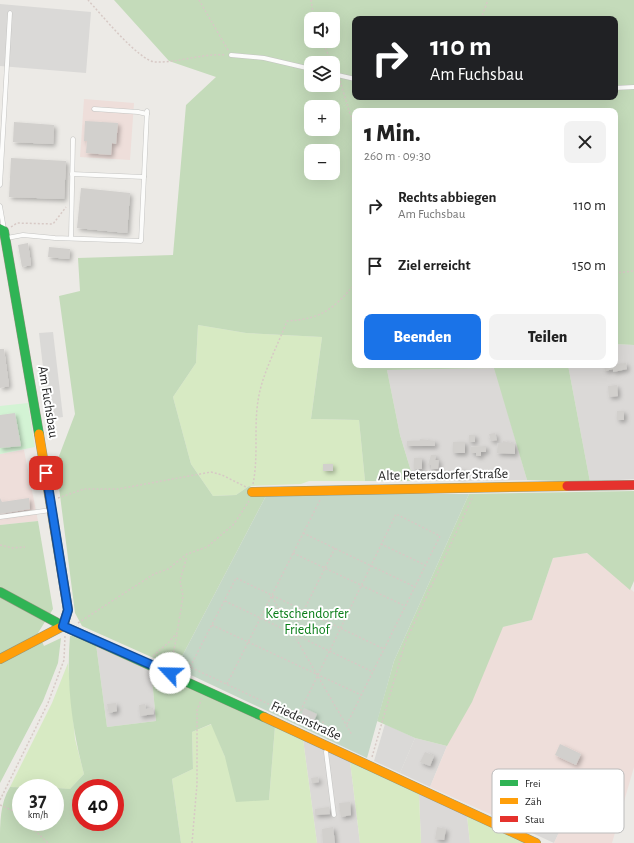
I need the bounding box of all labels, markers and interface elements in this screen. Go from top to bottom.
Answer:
map controls [304,12,340,180]
button: sound [304,12,340,48]
icon: right [364,32,416,84]
text: 110 m [430,33,492,61]
button: layers [304,56,340,92]
text: Am Fuchsbau [430,66,523,84]
button: + [304,100,340,136]
button: close [564,121,606,163]
text: 1 Min. [364,122,420,146]
button: − [304,144,340,180]
text: 260 m · 09:30 [364,150,431,163]
text: Rechts abbiegen [398,190,496,205]
icon: right [364,195,386,217]
text: 110 m [573,198,606,213]
text: Am Fuchsbau [398,208,465,221]
icon: arrive [364,255,386,277]
text: Ziel erreicht [398,258,471,273]
text: 150 m [572,258,606,273]
button: Beenden [364,314,481,360]
button: Teilen [489,314,606,360]
street label: Am Fuchsbau [35,365,61,439]
pin [29,456,63,490]
icon: arrive [35,462,57,484]
street label: Alte Petersdorfer Straße [378,467,508,483]
park label: Ketschendorfer Friedhof [265,607,349,637]
position arrow [149,652,191,694]
street label: Friedenstraße [269,699,343,743]
legend [492,769,624,833]
text: Frei [525,778,541,789]
speed limit sign: 40 [72,779,124,831]
text: 37 [29,790,47,810]
text: Zäh [525,796,542,807]
text: km/h [28,810,48,820]
text: Stau [525,814,545,825]

